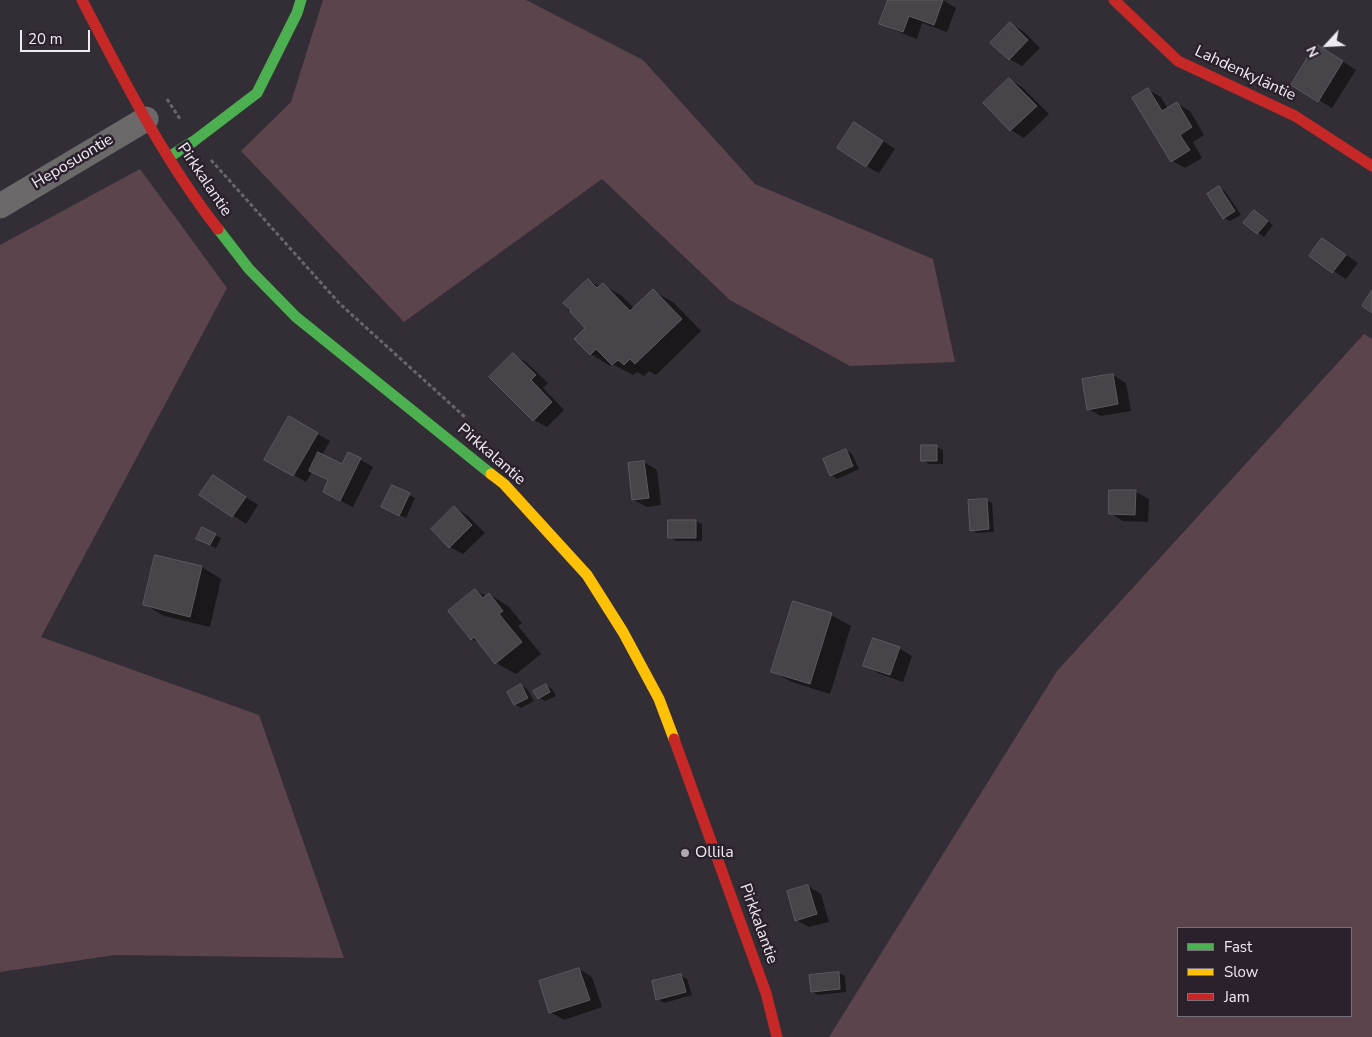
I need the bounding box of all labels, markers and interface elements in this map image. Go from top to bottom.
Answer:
scale bar [22,20,92,52]
north arrow [1302,20,1352,70]
text: 20 m [28,29,63,49]
street label: Lahdenkyläntie [1191,42,1299,106]
text: N [1302,43,1324,60]
street label: Heposuontie [29,130,117,194]
street label: Pirkkalantie [173,140,235,220]
street label: Pirkkalantie [453,420,529,490]
place label: Ollila [695,843,734,863]
marker: Ollila [679,847,691,859]
street label: Pirkkalantie [735,881,781,967]
legend [1177,927,1352,1017]
text: Fast [1224,937,1252,957]
text: Slow [1224,962,1258,982]
text: Jam [1224,987,1250,1007]

